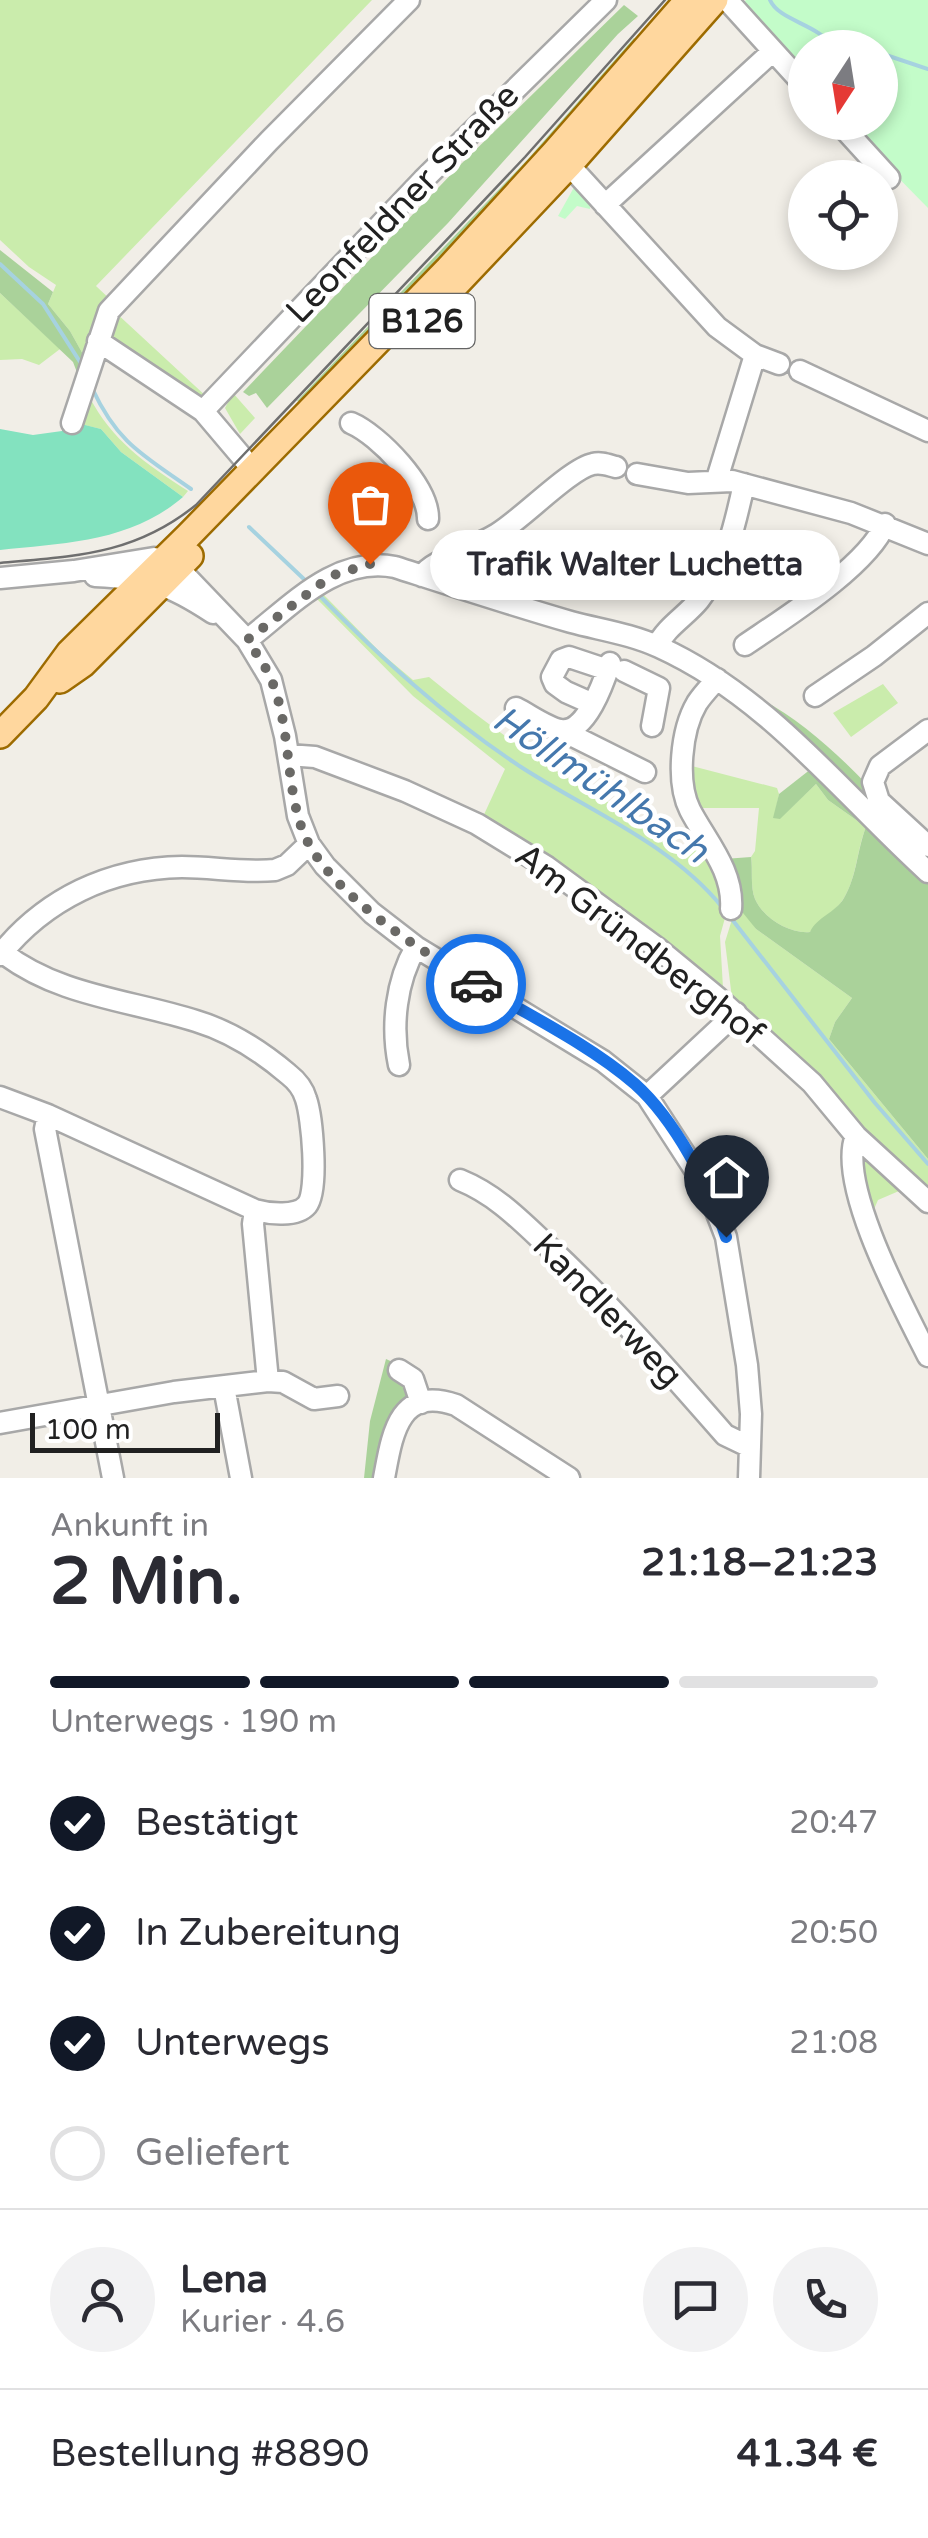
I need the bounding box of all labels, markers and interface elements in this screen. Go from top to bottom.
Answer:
north arrow [788,30,898,140]
map controls [788,30,898,270]
street label: Leonfeldner Straße [277,75,528,332]
button: locate [788,160,898,270]
road number: B126 [370,294,474,348]
pin [328,462,413,565]
icon: bag [343,477,398,532]
callout: Trafik Walter Luchetta [430,529,840,599]
text: Trafik Walter Luchetta [467,546,803,584]
water label: Höllmühlbach [484,696,717,874]
street label: Am Gründberghof [507,835,773,1055]
courier [426,934,526,1034]
icon: car [449,957,504,1012]
pin [684,1135,769,1238]
icon: home [699,1150,754,1205]
street label: Kandlerweg [523,1225,691,1396]
scale bar [30,1408,220,1452]
text: 100 m [45,1413,131,1447]
text: Ankunft in [50,1507,209,1545]
text: 21:18–21:23 [641,1540,878,1586]
text: 2 Min. [50,1543,243,1622]
text: Unterwegs · 190 m [50,1703,337,1741]
icon: check [50,1796,105,1851]
text: Bestätigt [135,1800,299,1846]
text: 20:47 [789,1804,878,1842]
icon: check [50,1906,105,1961]
text: In Zubereitung [135,1910,401,1956]
text: 20:50 [789,1914,878,1952]
icon: check [50,2016,105,2071]
text: Unterwegs [135,2020,330,2066]
text: 21:08 [789,2024,878,2062]
text: Geliefert [135,2130,290,2176]
button: person [50,2247,155,2352]
button: chat [643,2247,748,2352]
button: phone [773,2247,878,2352]
text: Lena [180,2257,268,2303]
text: Kurier · 4.6 [180,2303,345,2341]
text: Bestellung #8890 [50,2431,369,2477]
text: 41.34 € [737,2431,878,2477]

